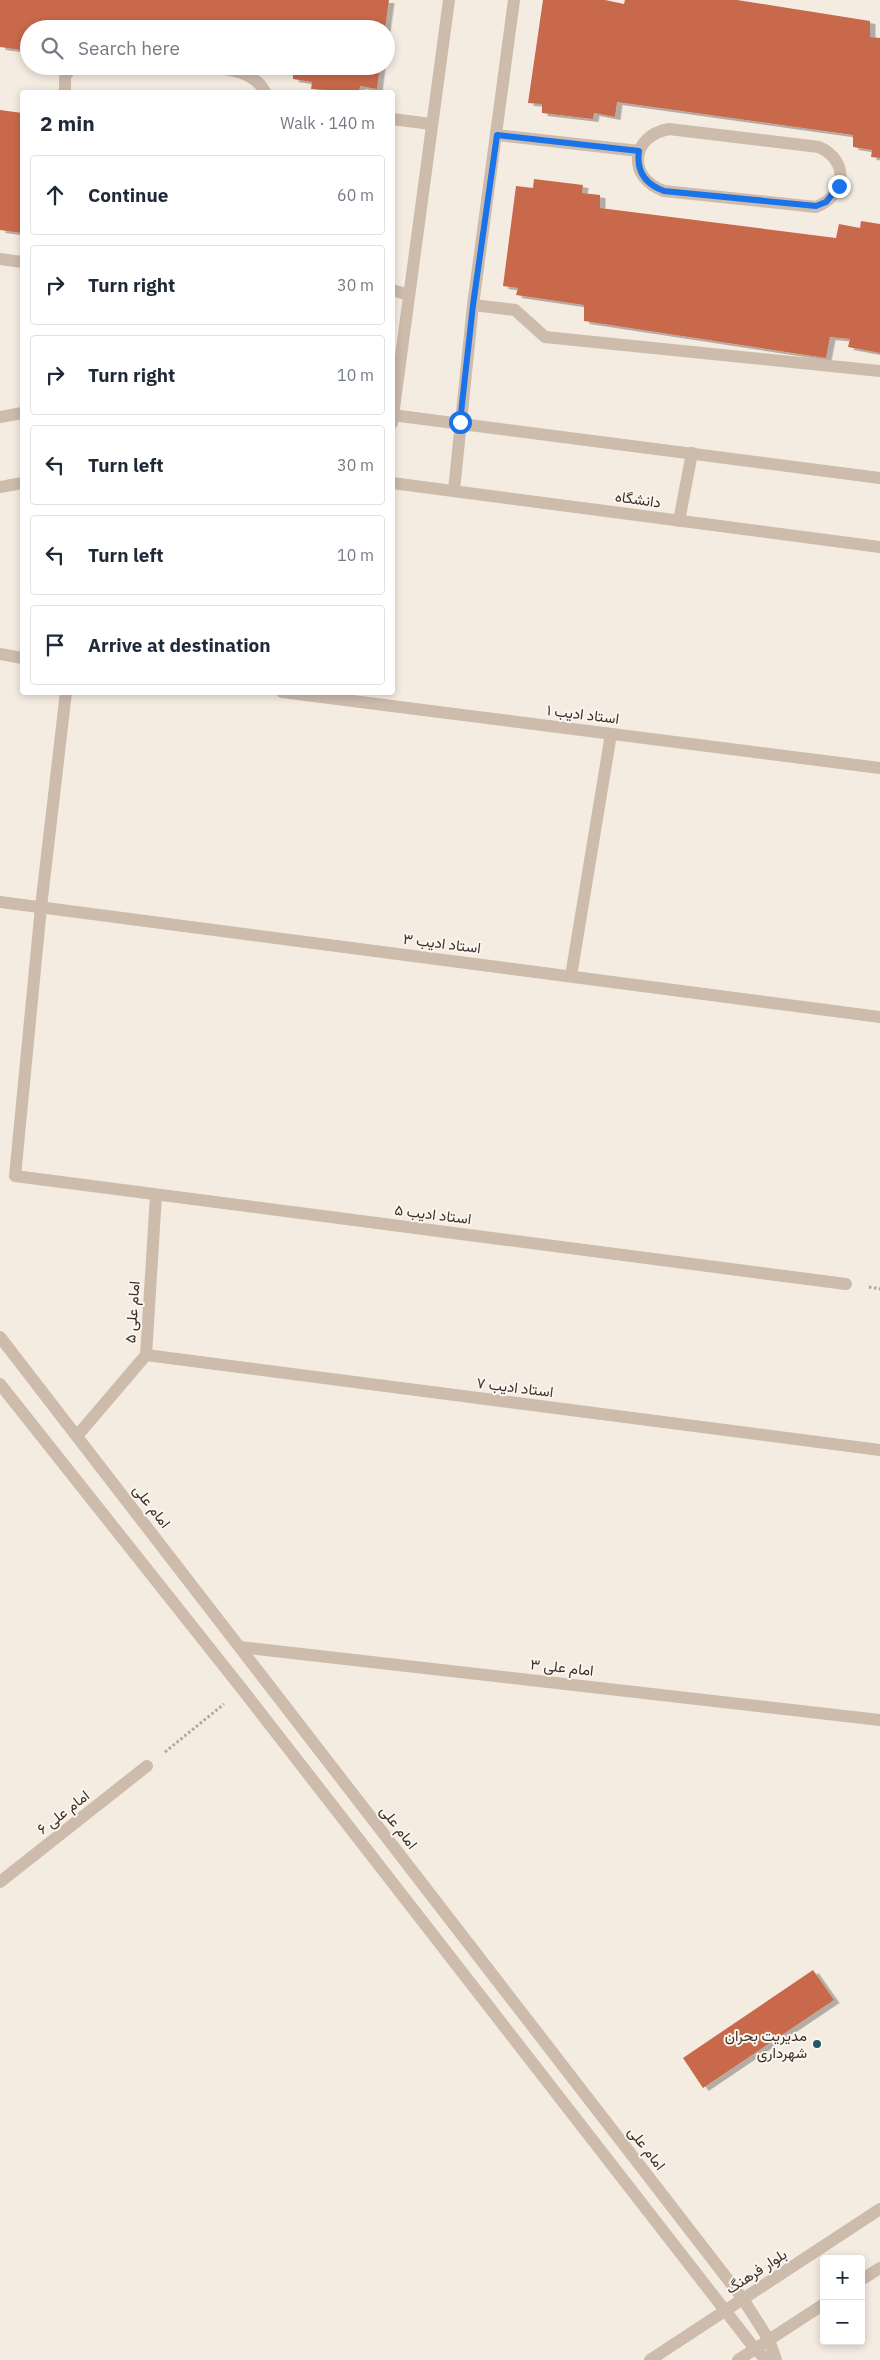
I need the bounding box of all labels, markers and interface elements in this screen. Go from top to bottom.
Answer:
search box [20,20,395,75]
icon: search [38,34,66,62]
text: Search here [78,36,180,60]
text: 2 min [40,109,95,137]
text: Walk · 140 m [280,113,375,133]
route end [828,175,851,198]
icon: ahead [41,181,69,209]
text: Continue [88,183,168,207]
text: 60 m [337,185,374,205]
icon: right [41,271,69,299]
text: Turn right [88,273,175,297]
text: 30 m [337,275,374,295]
icon: right [41,361,69,389]
text: Turn right [88,363,175,387]
text: 10 m [337,365,374,385]
route start [449,411,472,434]
icon: left [41,451,69,479]
text: Turn left [88,453,164,477]
text: 30 m [337,455,374,475]
street label: دانشگاه [614,486,662,512]
icon: left [41,541,69,569]
text: Turn left [88,543,164,567]
text: 10 m [337,545,374,565]
icon: arrive [41,631,69,659]
text: Arrive at destination [88,633,271,657]
street label: استاد ادیب ۱ [546,700,620,728]
street label: استاد ادیب ۳ [402,929,482,957]
street label: استاد ادیب ۵ [393,1200,473,1228]
street label: امام علی ۵ [120,1280,145,1344]
street label: استاد ادیب ۷ [475,1373,555,1401]
street label: امام علی [128,1480,175,1532]
street label: امام علی ۳ [529,1654,595,1681]
street label: امام علی ۶ [33,1786,94,1839]
street label: امام علی [375,1801,422,1853]
place label: مدیریت بحران شهرداری [725,2026,807,2063]
marker: مدیریت بحران شهرداری [811,2038,823,2050]
street label: امام علی [623,2122,670,2174]
street label: بلوار فرهنگ [722,2244,790,2298]
map controls [820,2255,865,2345]
button: + [820,2255,865,2300]
button: − [820,2300,865,2345]

